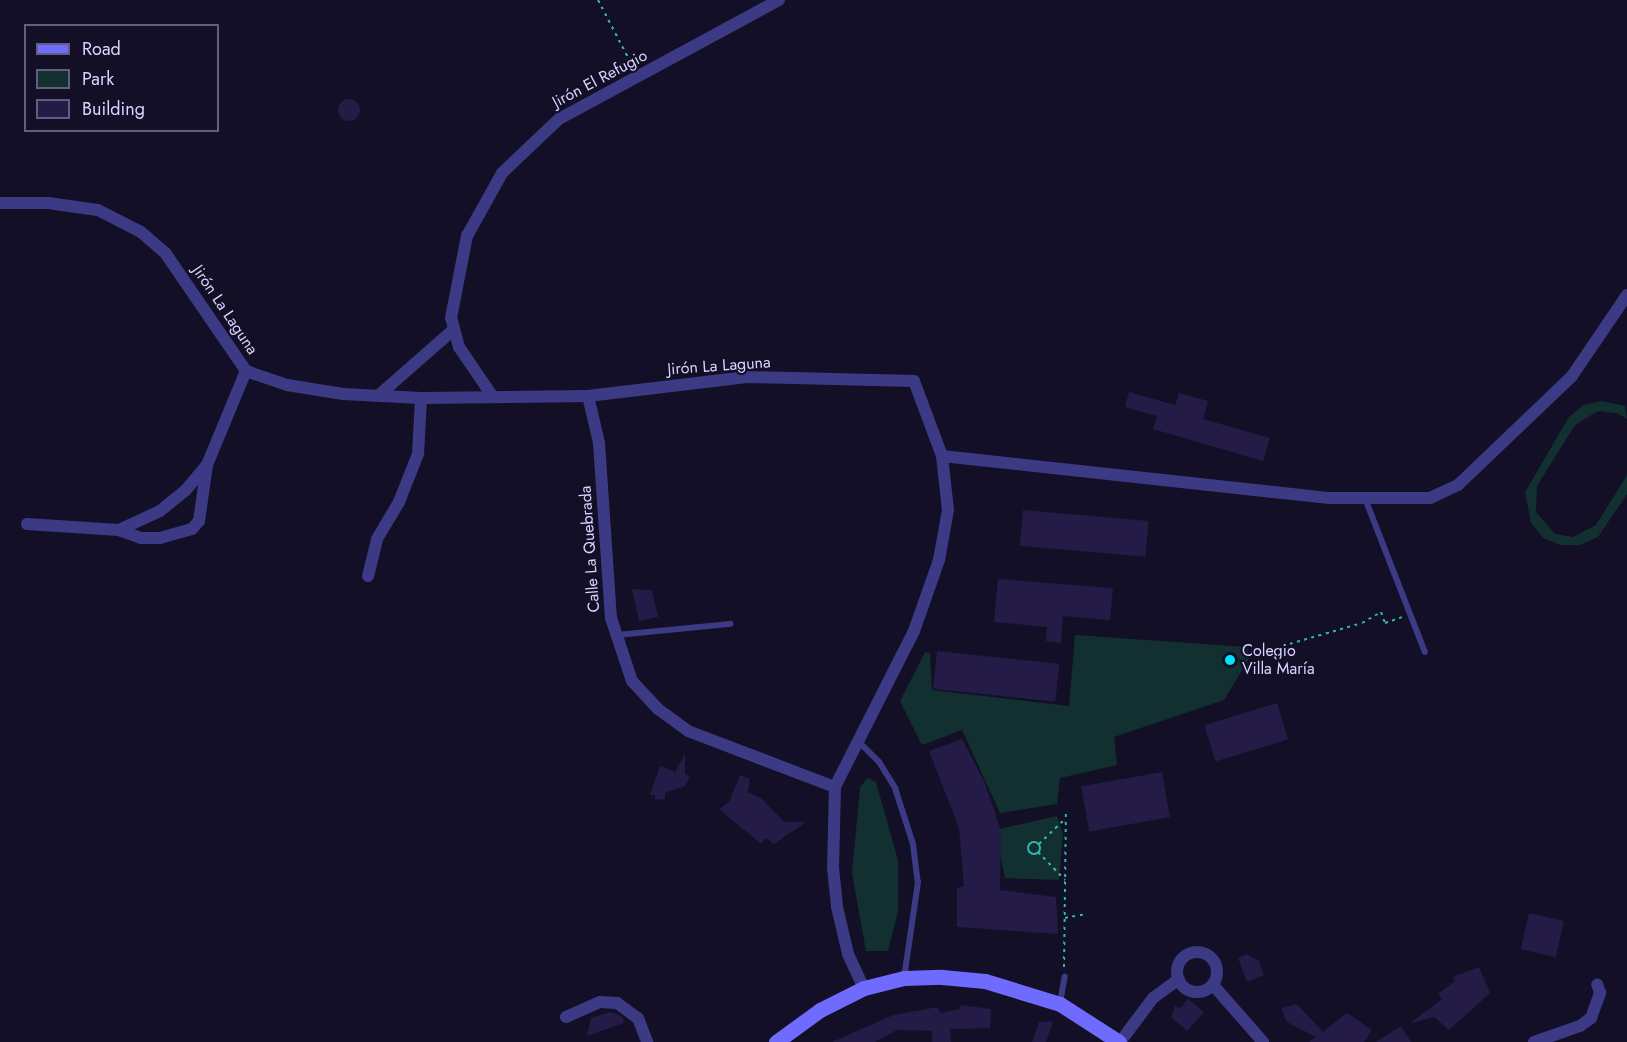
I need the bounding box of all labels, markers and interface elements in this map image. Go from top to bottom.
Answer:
legend [24,24,219,132]
text: Road [82,36,121,62]
street label: Jirón El Refugio [549,46,651,112]
text: Park [82,66,114,92]
text: Building [82,96,145,122]
street label: Jirón La Laguna [188,262,262,358]
street label: Jirón La Laguna [667,353,771,379]
street label: Calle La Quebrada [576,485,604,613]
place label: Colegio Villa María [1242,641,1315,679]
marker: Colegio Villa María [1223,653,1237,667]

